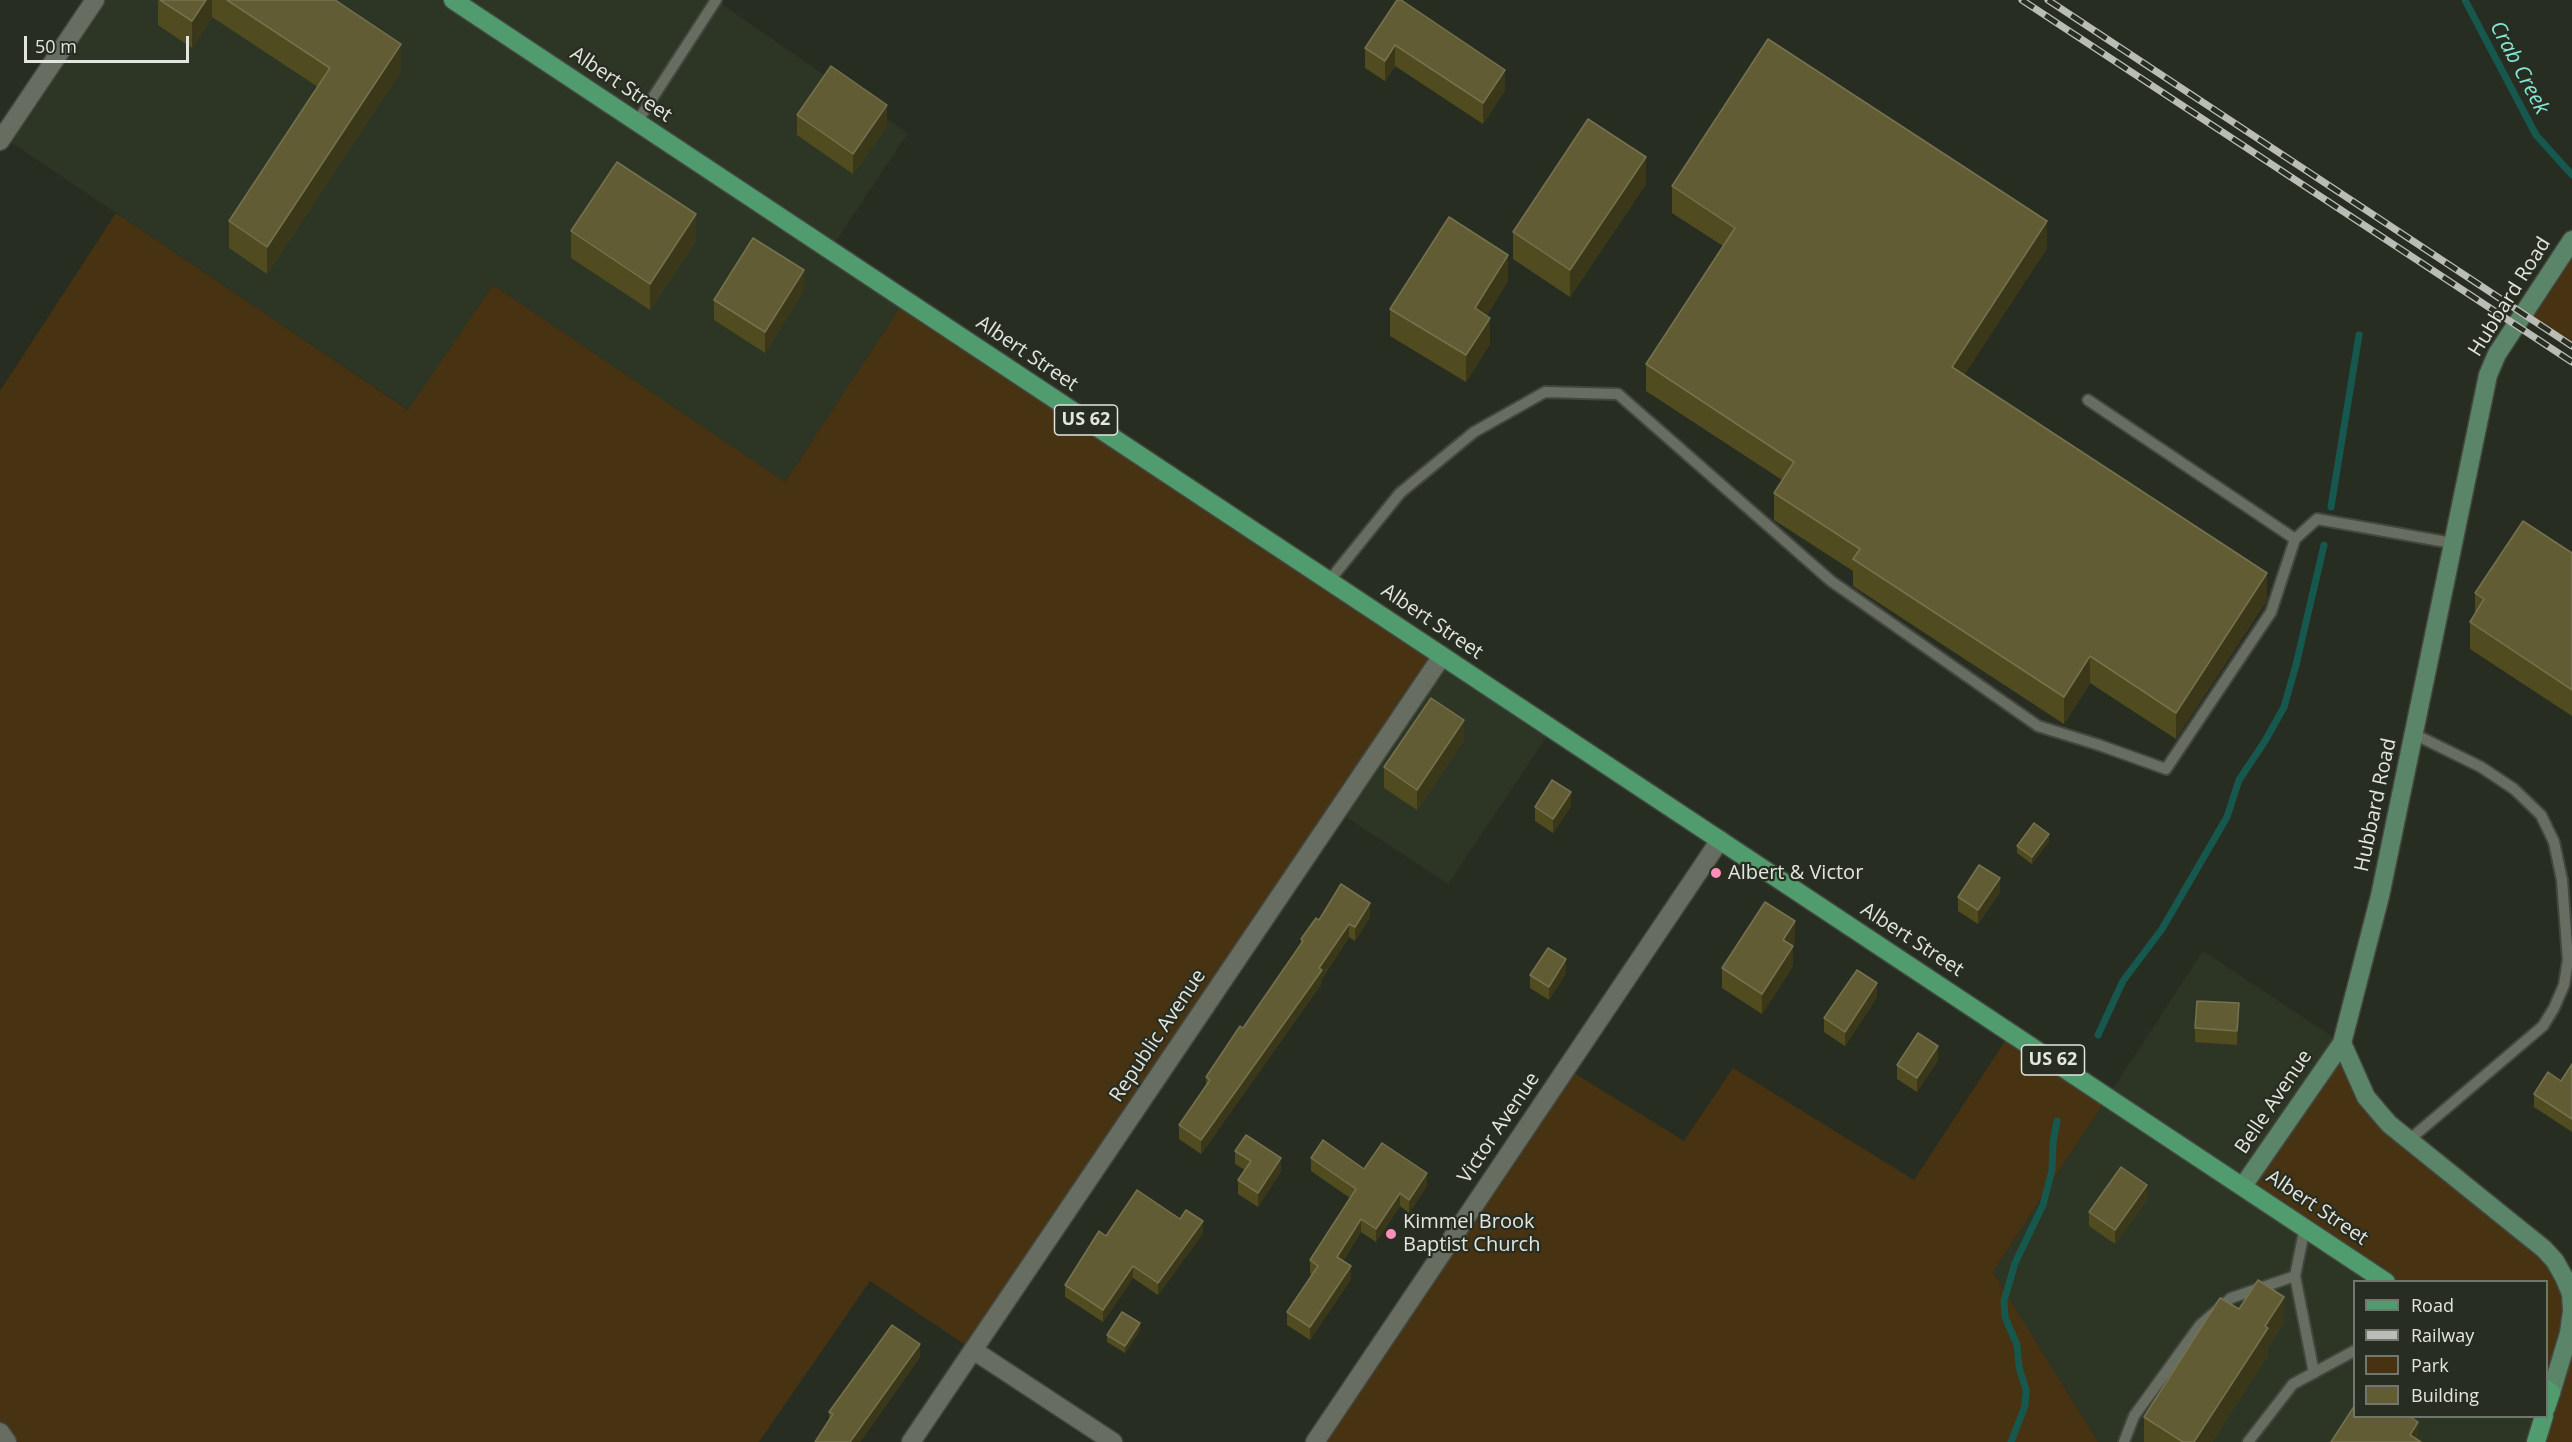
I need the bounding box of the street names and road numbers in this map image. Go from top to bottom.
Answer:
street label: Albert Street [566,42,676,128]
street label: Hubbard Road [2464,233,2556,361]
street label: Albert Street [972,311,1082,397]
road number: US 62 [1054,405,1118,435]
street label: Albert Street [1377,579,1487,665]
street label: Hubbard Road [2350,736,2402,874]
street label: Albert Street [1856,898,1968,982]
street label: Republic Avenue [1105,965,1211,1107]
road number: US 62 [2022,1045,2084,1075]
street label: Belle Avenue [2230,1045,2318,1159]
street label: Victor Avenue [1453,1068,1545,1188]
street label: Albert Street [2262,1165,2372,1251]

